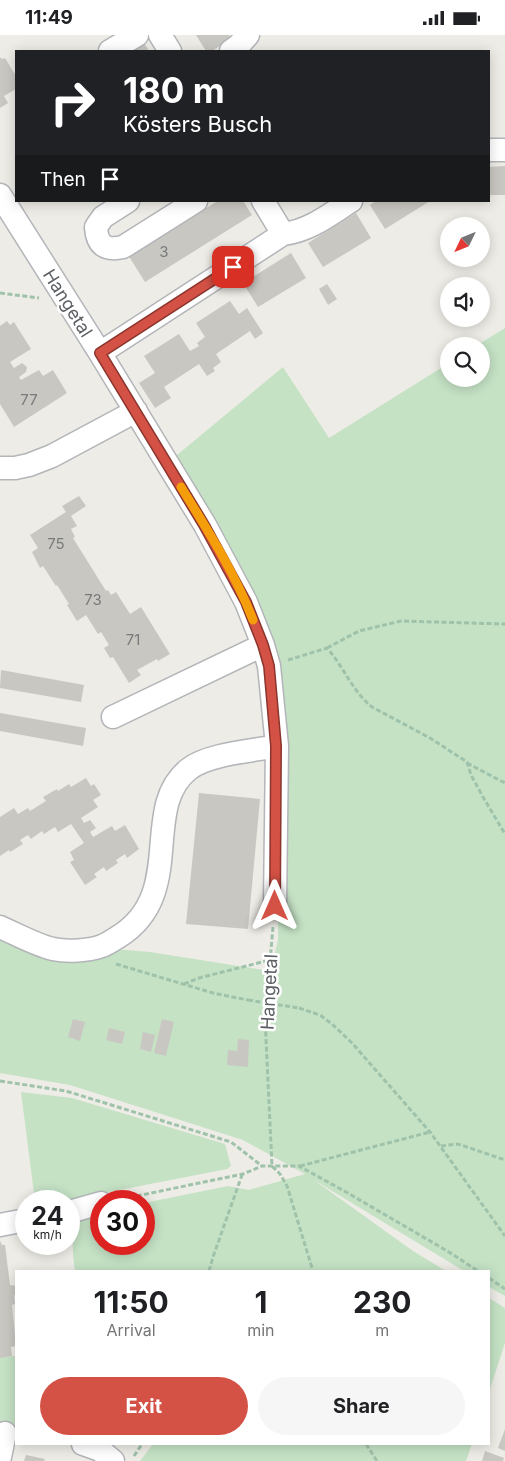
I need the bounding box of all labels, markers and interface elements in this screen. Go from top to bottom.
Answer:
text: 11:49 [25,6,73,29]
text: 180 m [123,69,225,111]
icon: right [40,70,105,135]
text: Kösters Busch [123,111,272,137]
icon: arrive [96,165,124,193]
text: Then [40,168,86,191]
north arrow [440,217,490,267]
map controls [440,217,490,387]
house number: 3 [159,242,169,261]
pin [212,246,254,288]
icon: arrive [219,253,247,281]
street label: Hangetal [39,265,97,341]
button: sound [440,277,490,327]
button: search [440,337,490,387]
house number: 77 [20,390,38,409]
house number: 75 [47,534,65,553]
house number: 73 [84,590,102,609]
house number: 71 [126,630,140,649]
position arrow [248,879,300,931]
street label: Hangetal [257,953,281,1031]
speed limit sign: 30 [90,1190,155,1255]
text: 24 [31,1201,64,1231]
text: km/h [33,1227,62,1242]
text: 11:50 [93,1284,169,1320]
text: 1 [254,1284,267,1320]
text: 230 [353,1284,412,1320]
text: Arrival [106,1320,156,1340]
text: min [247,1320,275,1340]
text: m [375,1320,389,1340]
button: Exit [40,1377,248,1435]
button: Share [258,1377,465,1435]

